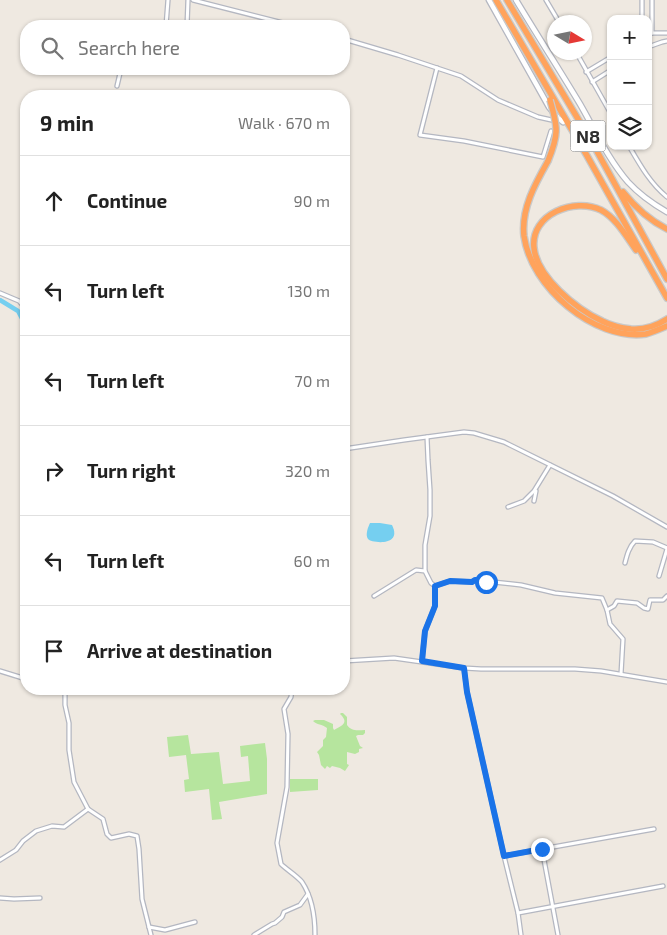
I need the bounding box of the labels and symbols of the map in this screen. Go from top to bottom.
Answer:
north arrow [547,15,592,60]
road number: N8 [570,120,606,152]
route start [475,571,498,594]
route end [531,838,554,861]

